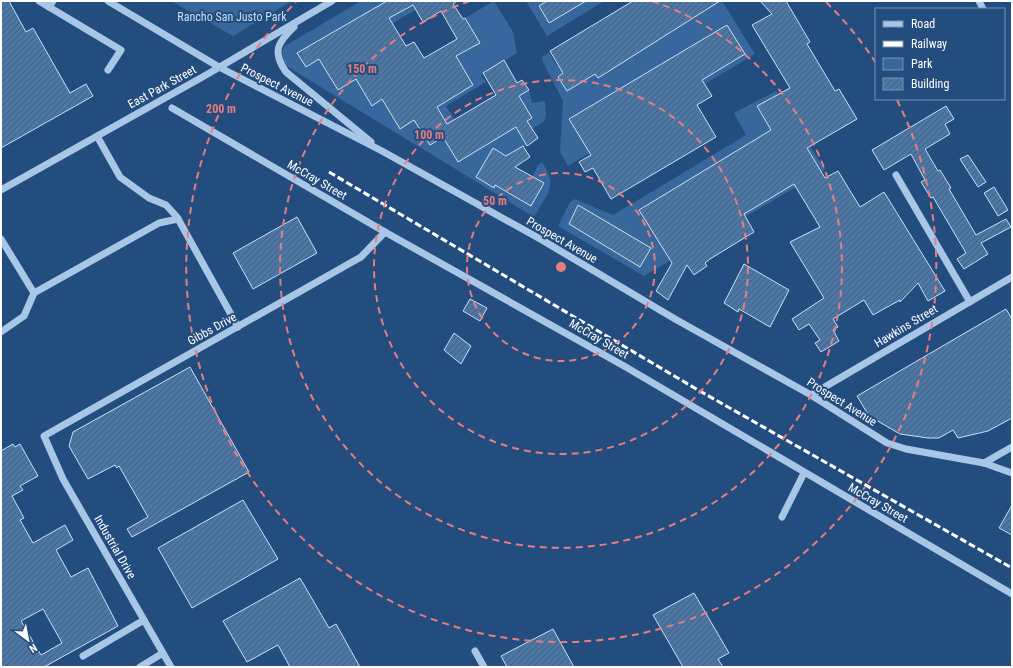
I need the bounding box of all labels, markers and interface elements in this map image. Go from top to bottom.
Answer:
legend [875,8,1005,100]
park label: Rancho San Justo Park [177,10,287,24]
text: Road [911,17,935,31]
text: Railway [911,37,947,51]
text: Park [911,57,933,71]
street label: Prospect Avenue [238,61,316,109]
street label: East Park Street [125,62,199,111]
text: 150 m [347,62,377,76]
text: Building [911,77,949,91]
text: 200 m [206,102,236,116]
text: 100 m [414,128,444,142]
street label: McCray Street [285,157,350,203]
text: 50 m [483,194,507,208]
street label: Prospect Avenue [524,214,600,266]
centre of rings [554,260,568,274]
street label: Hawkins Street [872,301,941,350]
street label: Gibbs Drive [185,310,239,348]
street label: McCray Street [567,316,632,362]
street label: Prospect Avenue [805,375,880,429]
street label: McCray Street [846,480,911,526]
street label: Industrial Drive [91,513,139,582]
north arrow [8,620,48,660]
text: N [27,641,39,655]

